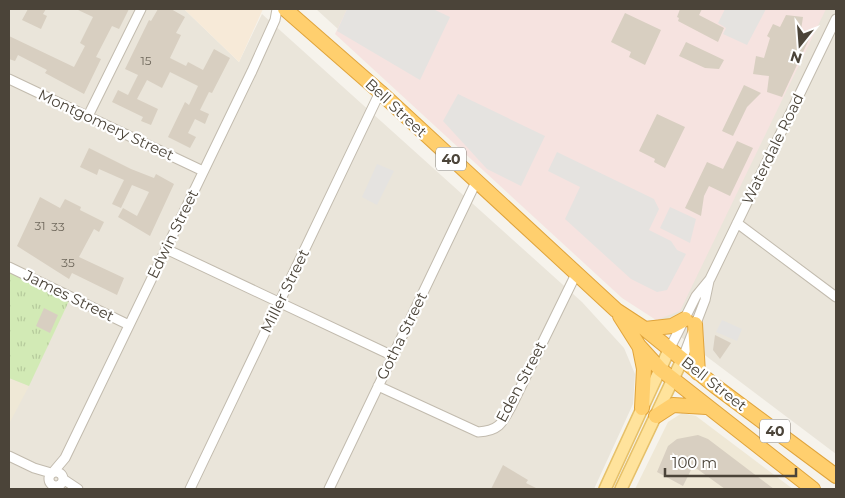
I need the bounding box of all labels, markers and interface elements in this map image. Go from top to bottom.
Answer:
north arrow [775,20,825,70]
text: N [788,47,804,68]
house number: 15 [140,53,152,68]
street label: Bell Street [361,74,431,141]
street label: Montgomery Street [35,85,177,164]
street label: Waterdale Road [738,90,808,207]
road number: 40 [436,148,466,170]
street label: Edwin Street [143,186,202,281]
house number: 31 [34,218,46,233]
house number: 33 [51,219,65,234]
street label: Miller Street [256,246,313,336]
house number: 35 [61,255,75,270]
street label: James Street [20,265,117,326]
street label: Gotha Street [372,289,431,383]
street label: Eden Street [491,338,550,425]
street label: Bell Street [678,352,751,415]
road number: 40 [760,420,790,442]
scale bar [665,446,796,478]
text: 100 m [672,453,717,472]

